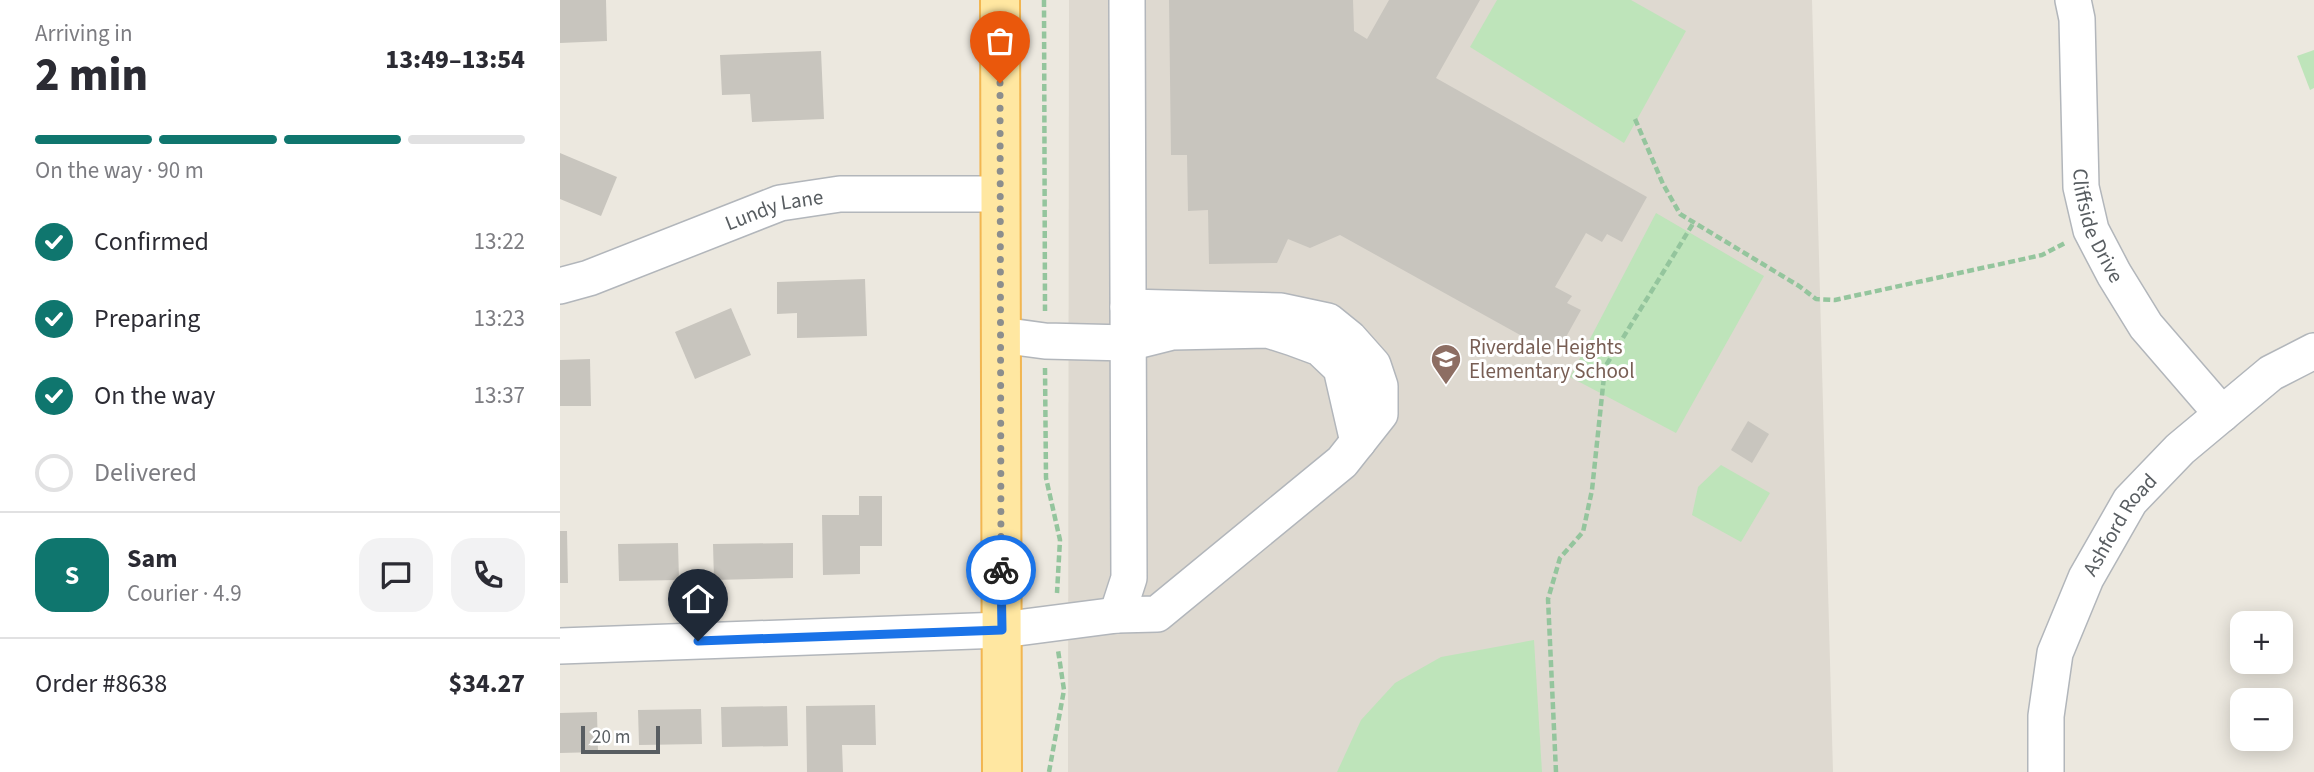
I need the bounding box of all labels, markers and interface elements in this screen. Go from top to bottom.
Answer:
pin [970,11,1030,83]
text: Arriving in [35,17,133,50]
icon: bag [981,22,1019,60]
text: 13:49–13:54 [385,41,525,78]
text: 2 min [35,43,148,108]
text: On the way · 90 m [35,154,204,187]
street label: Cliffside Drive [2066,168,2131,289]
street label: Lundy Lane [721,182,825,238]
icon: check [35,223,73,261]
text: Confirmed [94,223,209,260]
text: 13:22 [474,225,525,258]
icon: check [35,300,73,338]
text: Preparing [94,300,200,337]
text: 13:23 [474,302,525,335]
place label: Riverdale Heights Elementary School [1469,332,1635,386]
school or university icon: Riverdale Heights Elementary School [1429,342,1463,386]
icon: check [35,377,73,415]
text: On the way [94,377,215,414]
text: 13:37 [474,379,525,412]
text: Delivered [94,454,197,491]
street label: Ashford Road [2075,467,2164,582]
courier [966,535,1036,605]
button: chat [359,538,433,612]
button: phone [451,538,525,612]
text: Sam [127,540,177,577]
icon: bike [982,551,1020,589]
text: S [65,557,79,594]
pin [668,569,728,641]
text: Courier · 4.9 [127,577,242,610]
icon: home [679,580,717,618]
map controls [2230,611,2293,751]
button: + [2230,611,2293,674]
text: Order #8638 [35,665,167,702]
text: $34.27 [449,665,525,702]
button: − [2230,688,2293,751]
scale bar [581,723,660,755]
text: 20 m [592,724,630,751]

